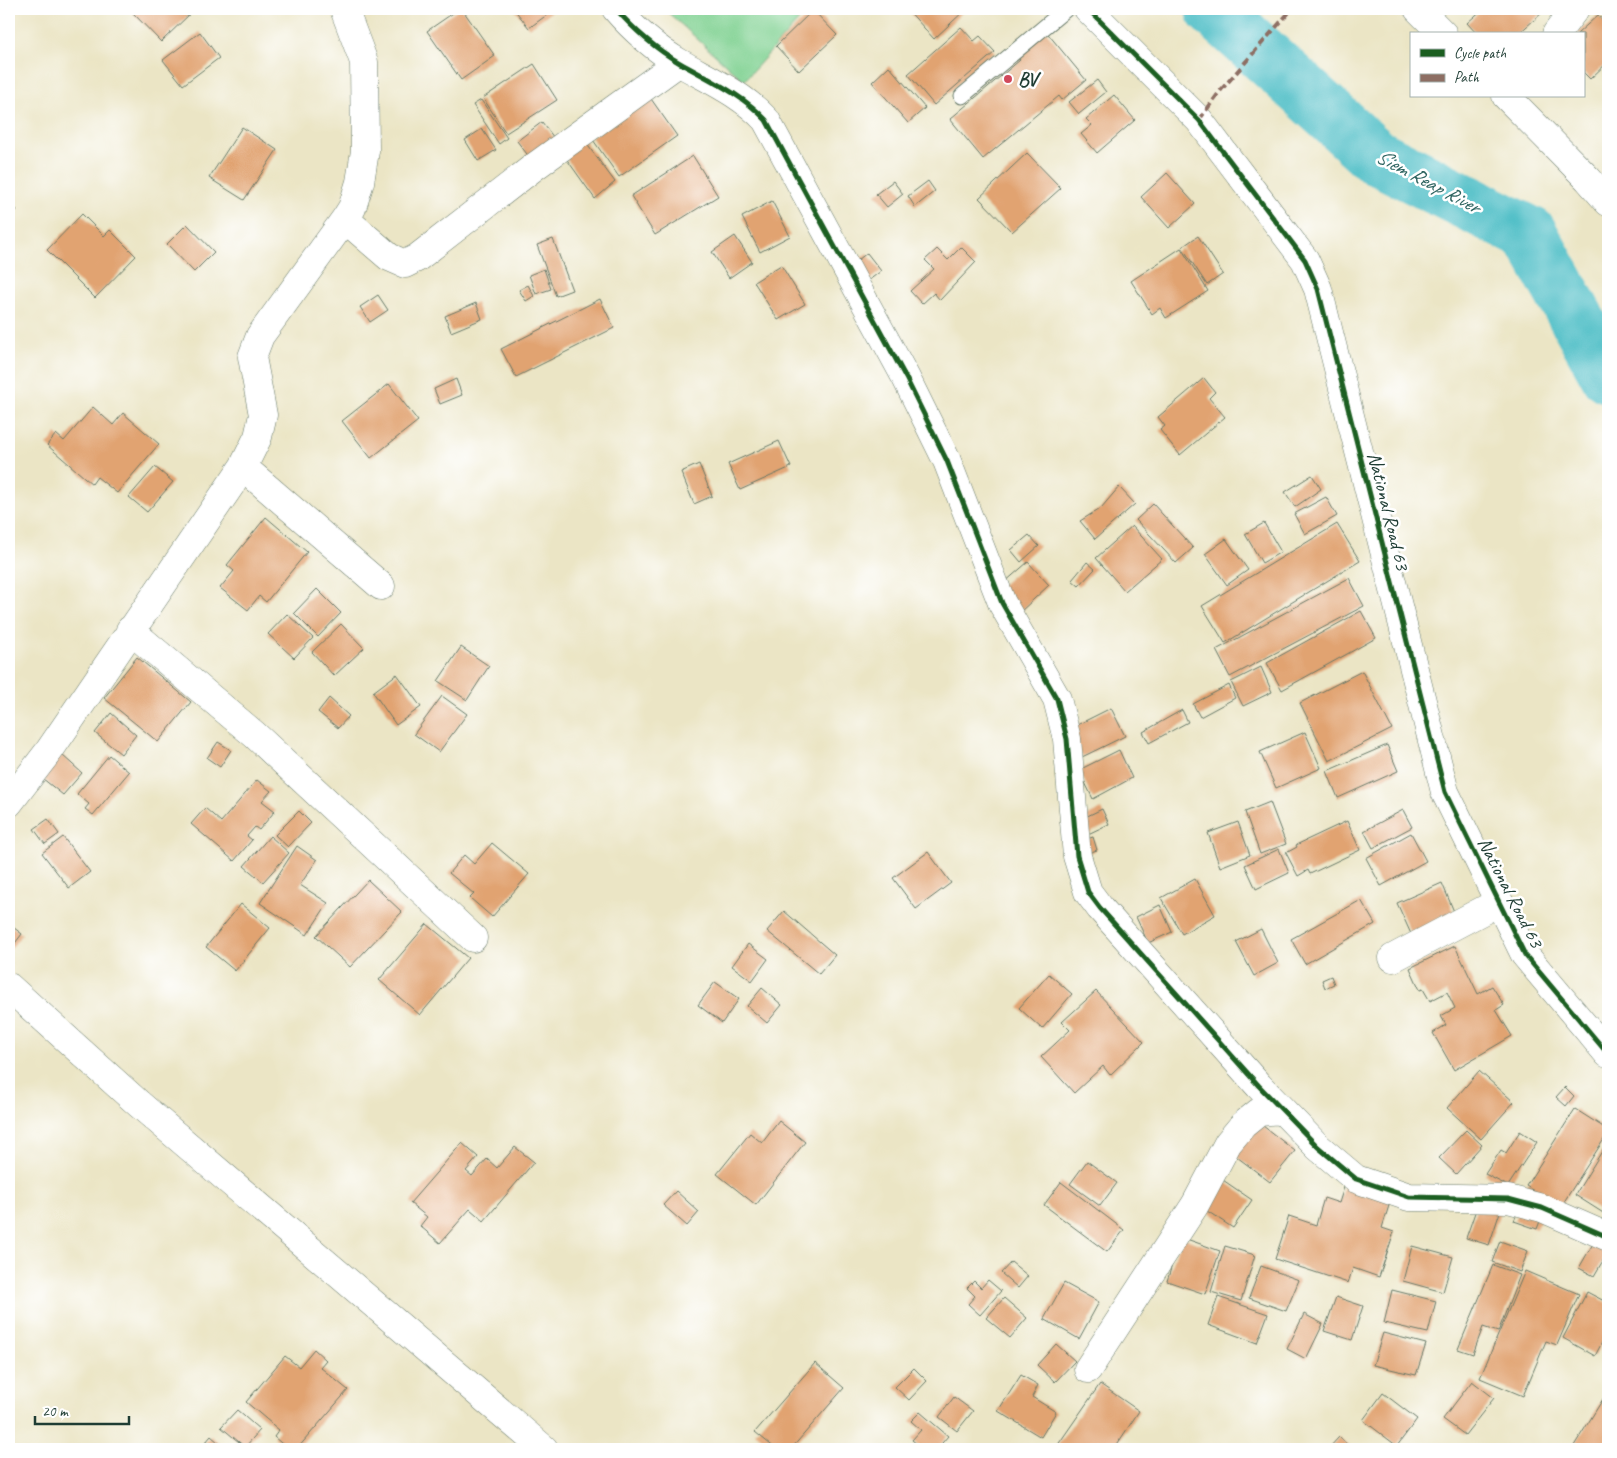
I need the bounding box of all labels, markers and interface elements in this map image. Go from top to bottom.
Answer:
legend [1410,32,1584,98]
text: Cycle path [1454,44,1506,63]
place label: BV [1018,67,1041,92]
text: Path [1454,68,1480,87]
marker: BV [1002,73,1014,85]
water label: Siem Reap River [1372,143,1488,221]
street label: National Road 63 [1362,450,1416,575]
street label: National Road 63 [1472,833,1550,953]
scale bar [35,1393,129,1425]
text: 20 m [42,1402,69,1421]

